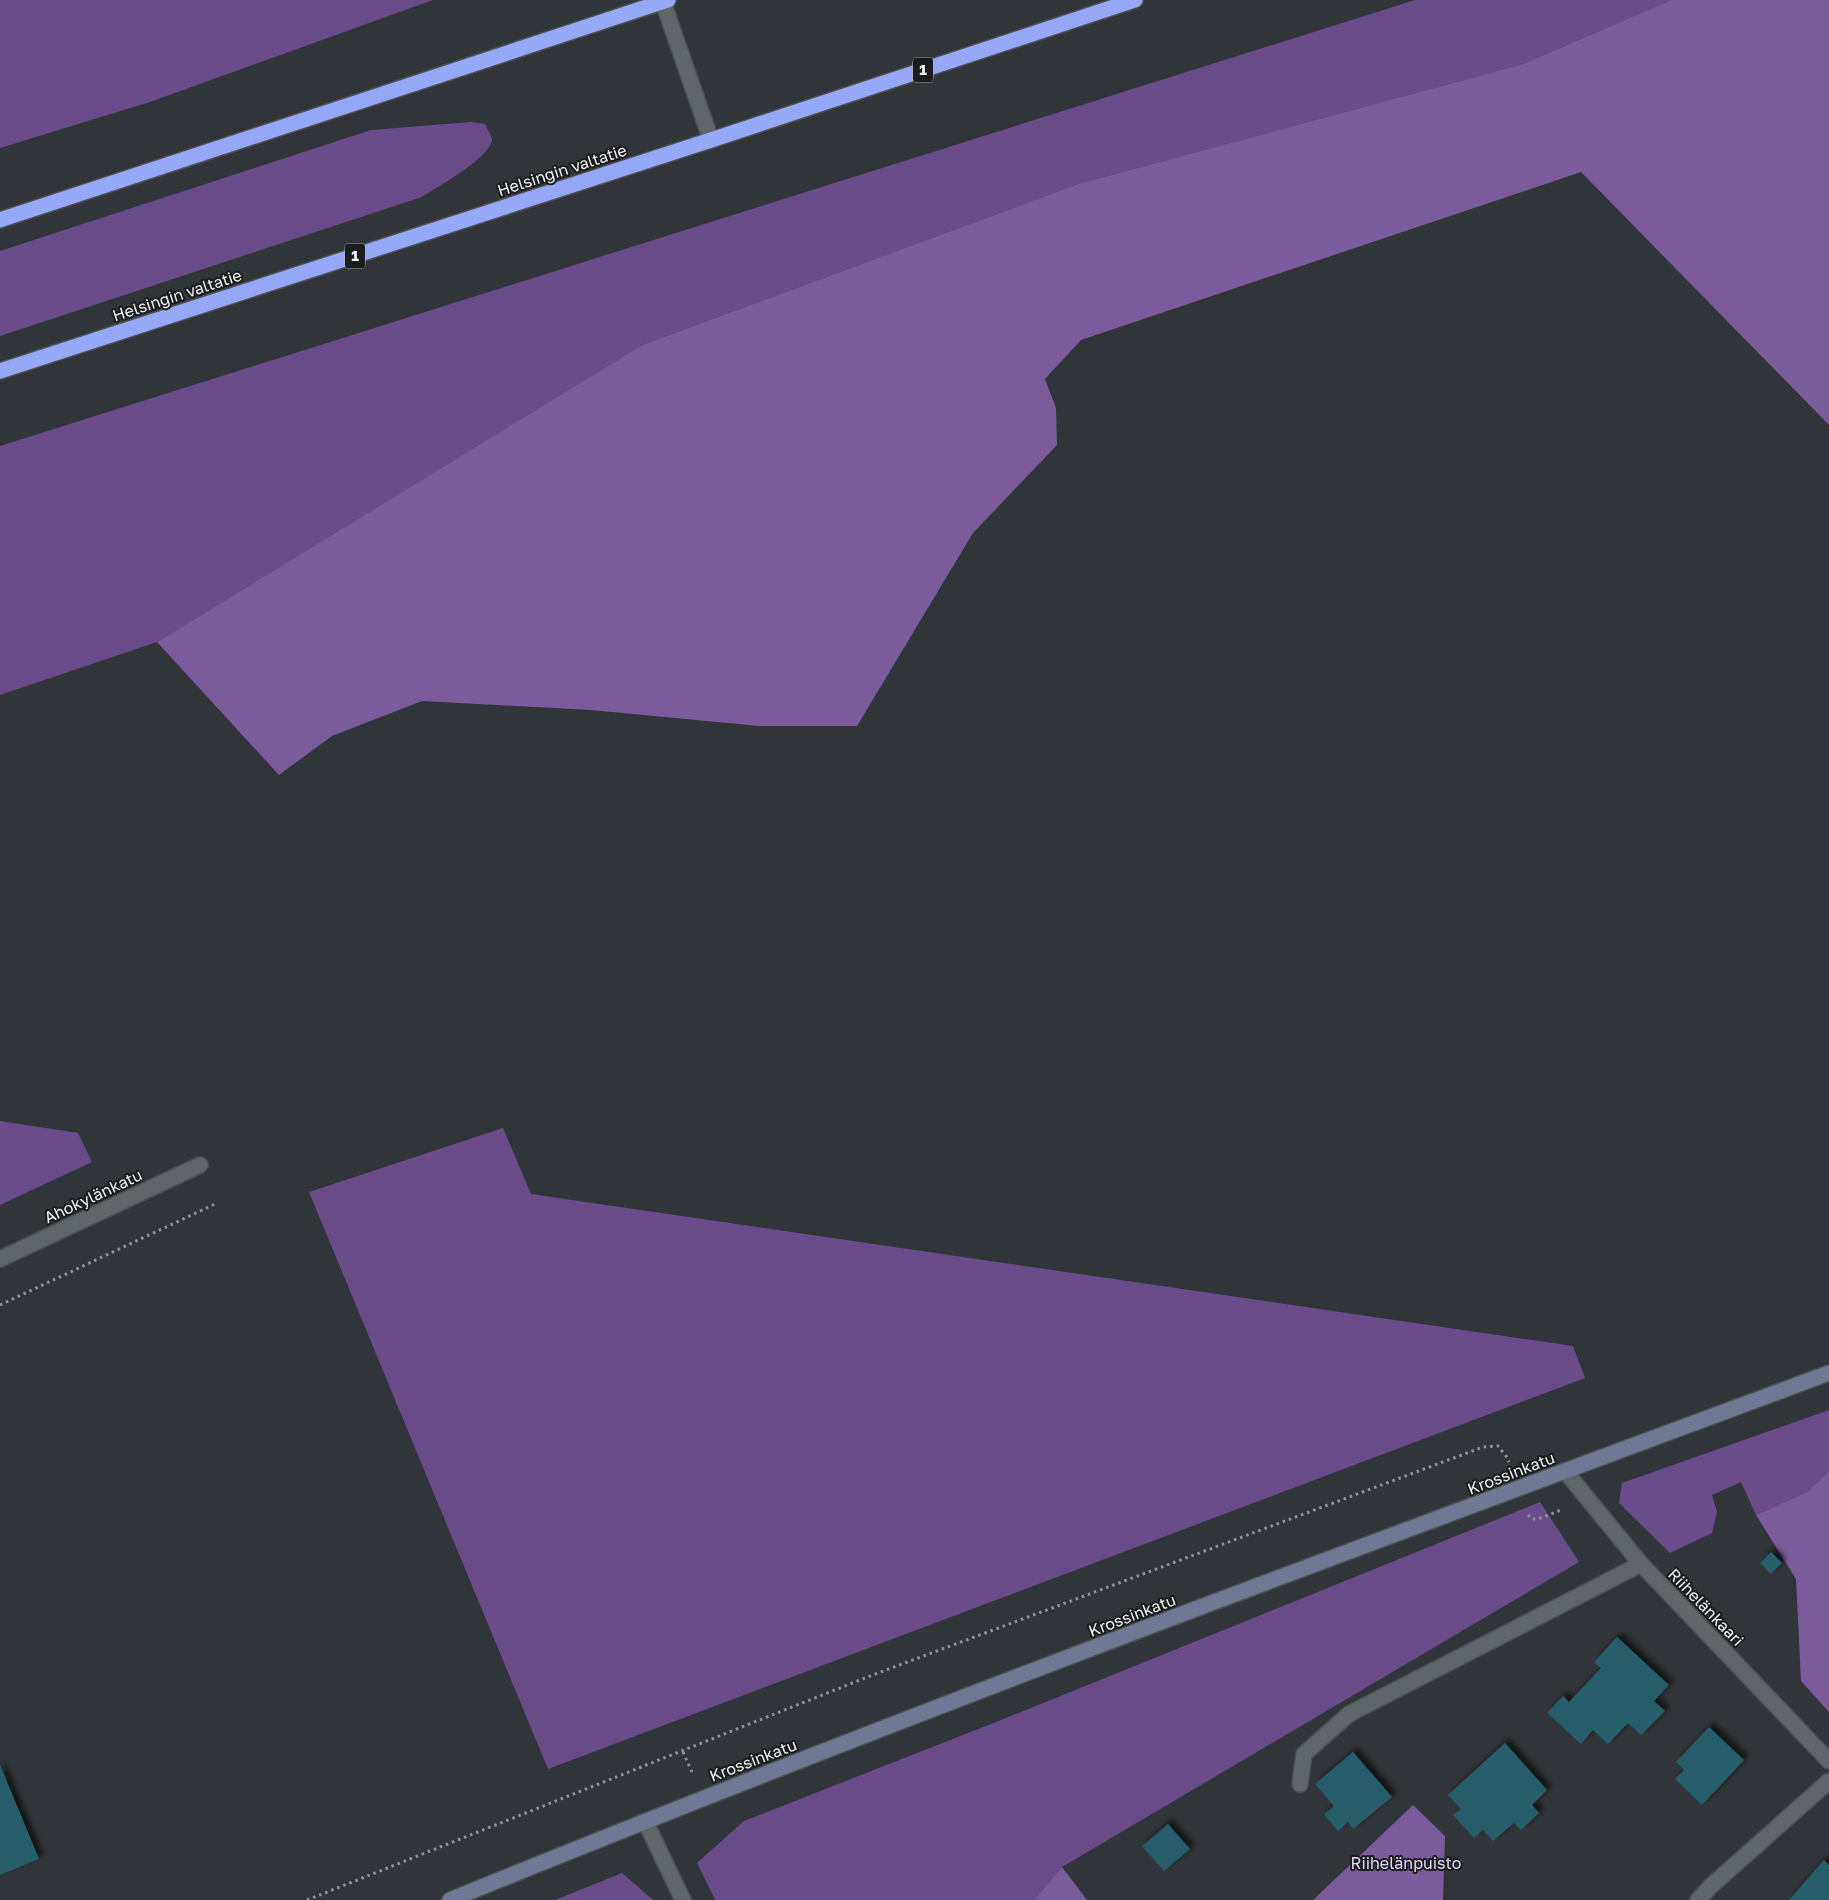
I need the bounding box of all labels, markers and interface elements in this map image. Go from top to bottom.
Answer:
road number: 1 [913,58,933,82]
street label: Helsingin valtatie [495,140,629,200]
road number: 1 [345,244,365,268]
street label: Helsingin valtatie [110,265,244,325]
street label: Ahokylänkatu [41,1165,145,1227]
street label: Krossinkatu [1465,1447,1557,1499]
street label: Riihelänkaari [1664,1564,1748,1650]
street label: Krossinkatu [1086,1589,1178,1641]
street label: Krossinkatu [707,1734,799,1786]
park label: Riihelänpuisto [1351,1853,1461,1873]

